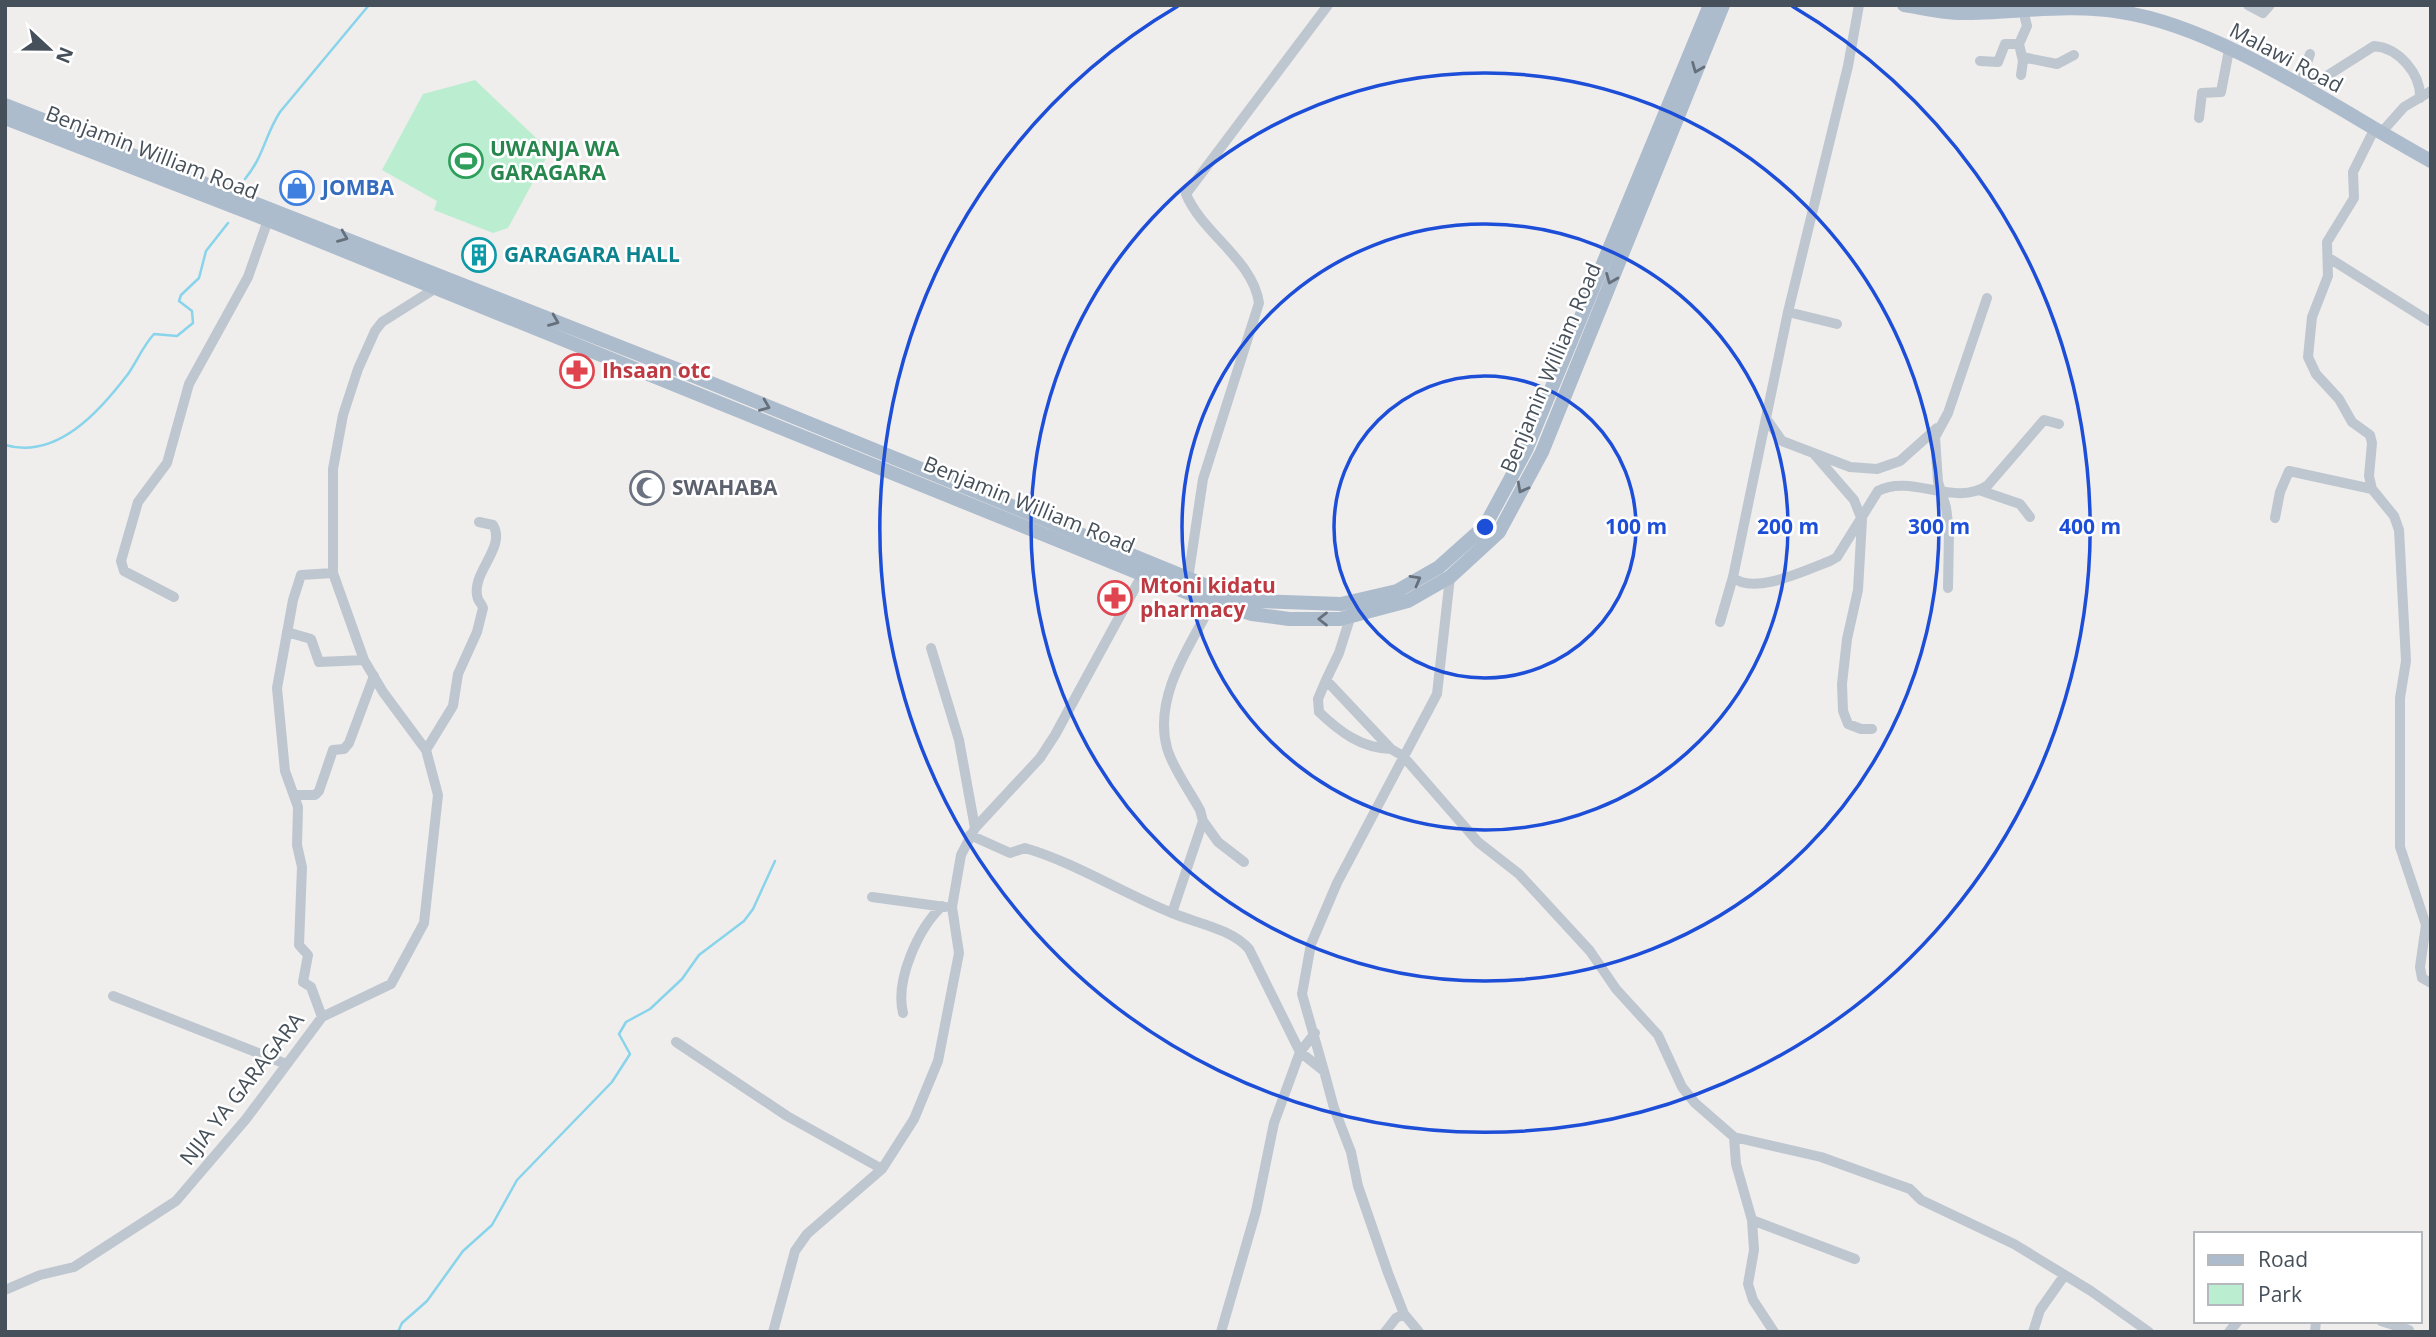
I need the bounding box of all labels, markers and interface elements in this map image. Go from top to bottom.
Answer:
north arrow [14,14,84,84]
street label: Malawi Road [2225,15,2348,99]
text: N [50,43,80,67]
one-way arrow [1692,62,1706,74]
street label: Benjamin William Road [42,99,263,206]
place label: UWANJA WA GARAGARA [490,134,620,186]
sports icon: UWANJA WA GARAGARA [447,142,485,180]
shop icon: JOMBA [278,169,316,207]
place label: JOMBA [320,173,395,201]
one-way arrow [336,228,348,242]
building icon: GARAGARA HALL [460,236,498,274]
place label: GARAGARA HALL [504,240,680,268]
street label: Benjamin William Road [1493,258,1607,477]
one-way arrow [1606,273,1620,285]
one-way arrow [548,312,560,326]
pharmacy icon: Ihsaan otc [558,352,596,390]
place label: Ihsaan otc [602,356,711,384]
one-way arrow [759,397,771,411]
street label: Benjamin William Road [920,449,1139,559]
mosque icon: SWAHABA [628,469,666,507]
place label: SWAHABA [672,473,778,501]
one-way arrow [1517,481,1530,493]
text: 100 m [1605,512,1667,540]
text: 200 m [1757,512,1819,540]
text: 300 m [1908,512,1970,540]
text: 400 m [2059,512,2121,540]
centre of rings [1473,515,1497,539]
place label: Mtoni kidatu pharmacy [1140,571,1276,623]
one-way arrow [1409,575,1421,588]
pharmacy icon: Mtoni kidatu pharmacy [1096,579,1134,617]
one-way arrow [1317,611,1327,627]
street label: NJIA YA GARAGARA [173,1006,310,1170]
legend [2194,1232,2422,1323]
text: Road [2258,1245,2308,1273]
text: Park [2258,1280,2302,1308]

